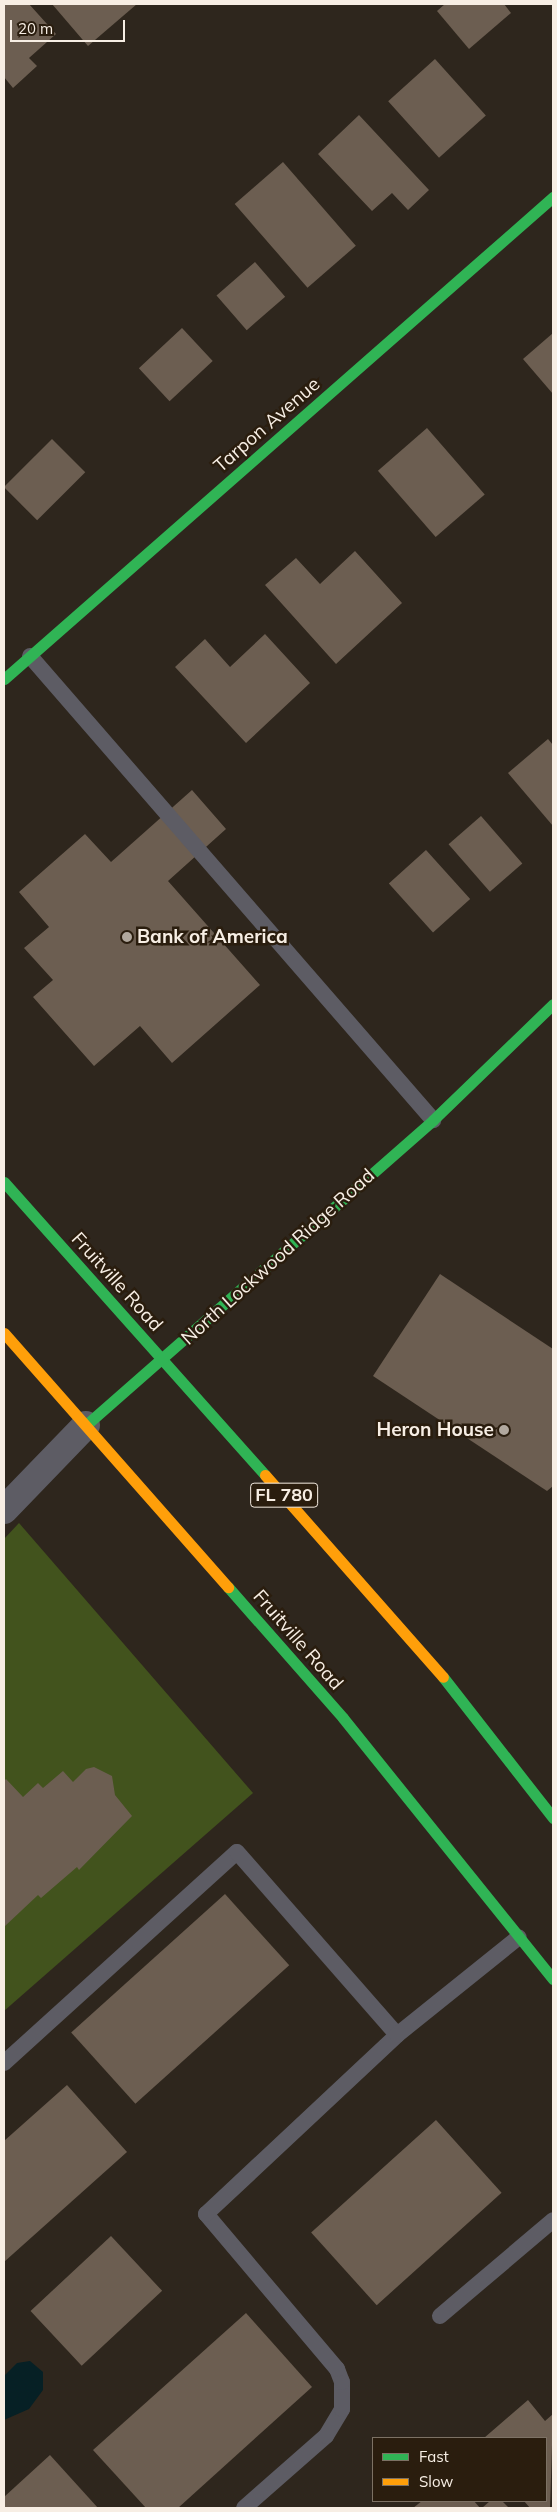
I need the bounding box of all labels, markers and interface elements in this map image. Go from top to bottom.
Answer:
scale bar [12,10,128,42]
text: 20 m [18,19,53,38]
street label: Tarpon Avenue [209,373,325,477]
place label: Bank of America [137,926,288,948]
marker: Bank of America [121,931,133,943]
street label: North Lockwood Ridge Road [177,1164,379,1350]
street label: Fruitville Road [67,1228,167,1336]
place label: Heron House [376,1419,494,1441]
marker: Heron House [498,1424,510,1436]
road number: FL 780 [249,1480,319,1510]
street label: Fruitville Road [248,1585,348,1695]
legend [372,2437,547,2502]
text: Fast [419,2447,449,2466]
text: Slow [419,2472,453,2491]

